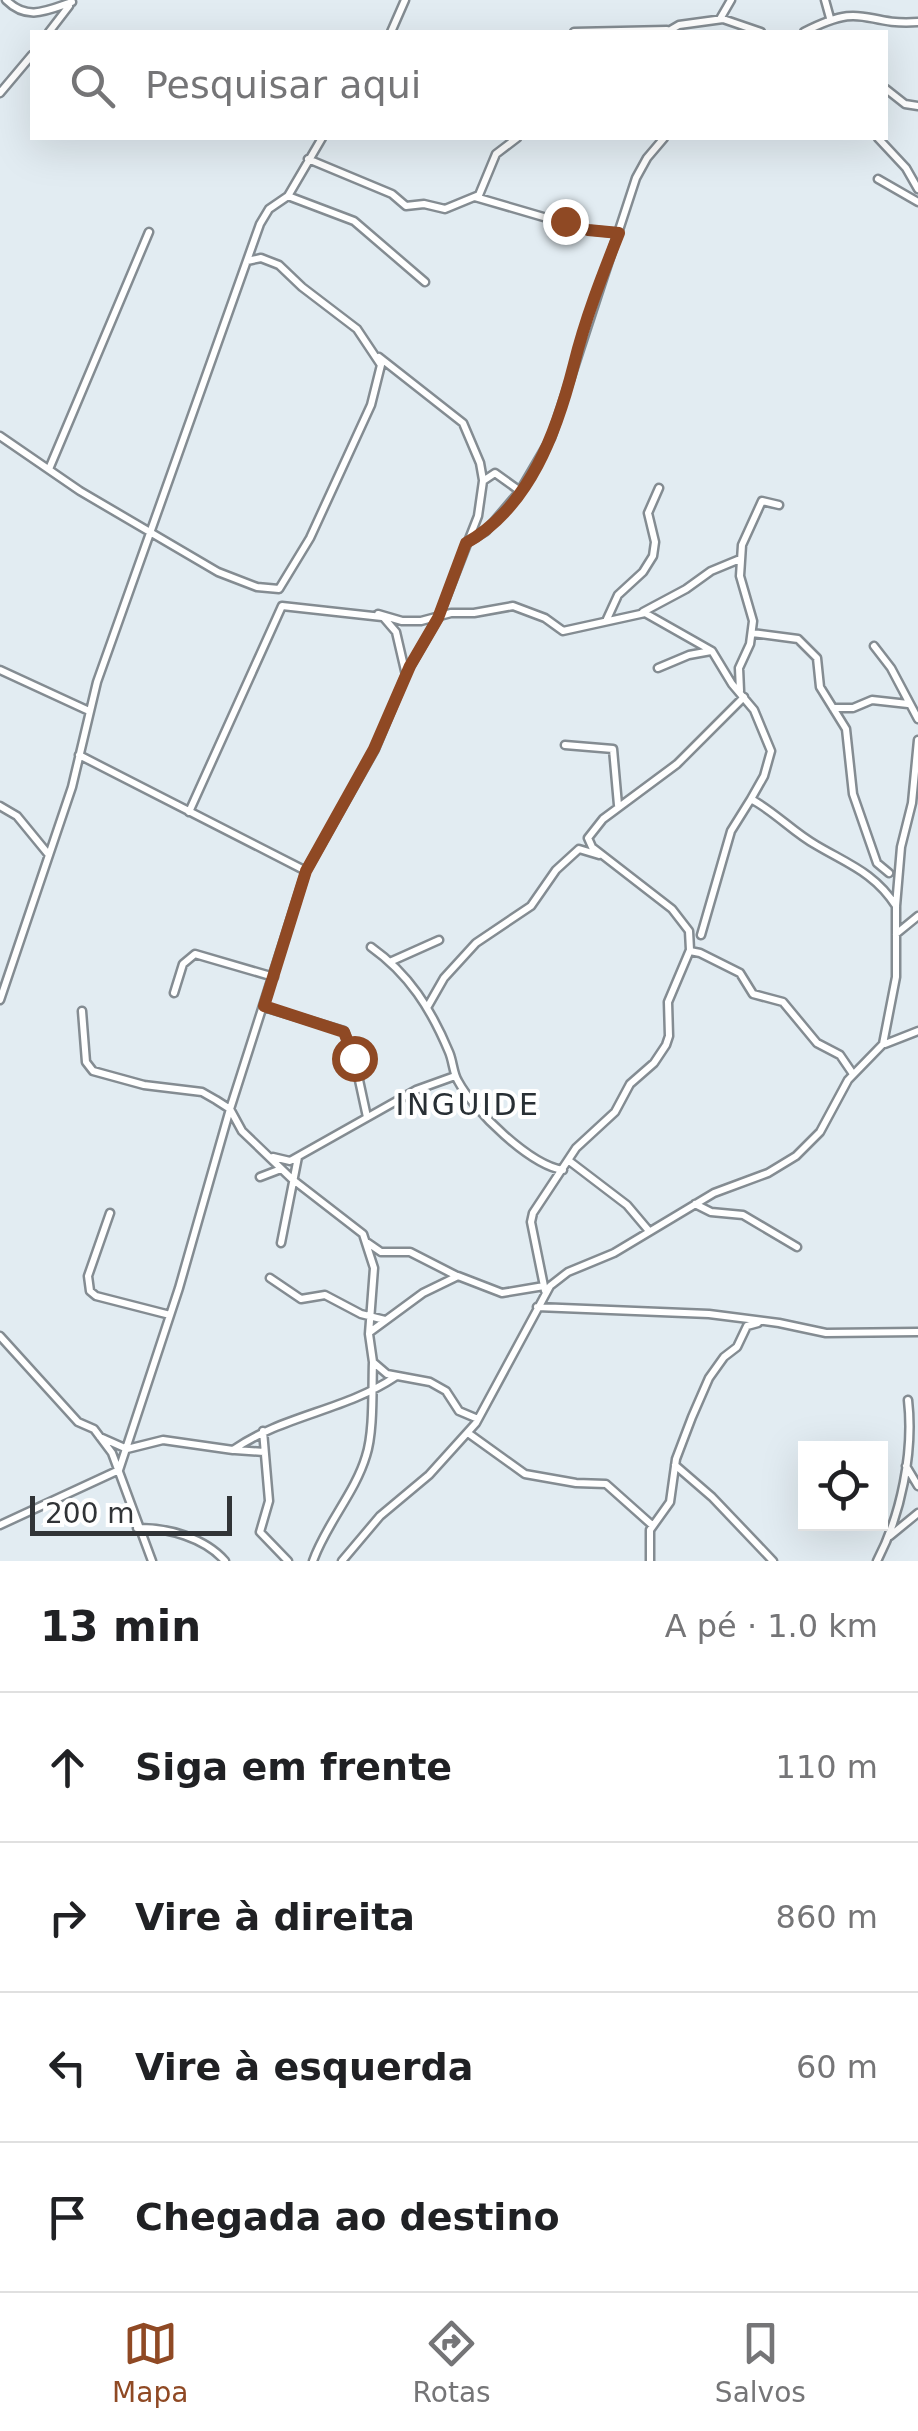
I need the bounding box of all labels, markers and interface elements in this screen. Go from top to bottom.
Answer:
search box [30,30,888,140]
icon: search [65,58,120,113]
text: Pesquisar aqui [145,63,421,107]
route end [543,199,589,245]
route start [332,1036,378,1082]
district label: INGUIDE [396,1087,540,1122]
map controls [798,1441,888,1531]
button: locate [798,1441,888,1531]
scale bar [30,1491,232,1536]
text: 200 m [45,1497,135,1530]
text: 13 min [40,1602,201,1651]
text: A pé · 1.0 km [665,1607,878,1645]
icon: ahead [40,1740,95,1795]
text: Siga em frente [135,1745,452,1789]
text: 110 m [776,1748,878,1786]
icon: right [40,1890,95,1945]
text: Vire à direita [135,1895,415,1939]
text: 860 m [776,1898,878,1936]
icon: left [40,2040,95,2095]
text: Vire à esquerda [135,2045,473,2089]
text: 60 m [796,2048,878,2086]
icon: arrive [40,2190,95,2245]
text: Chegada ao destino [135,2195,560,2239]
tab: Mapa [112,2316,188,2409]
tab: Rotas [413,2316,491,2409]
tab: Salvos [715,2316,806,2409]

